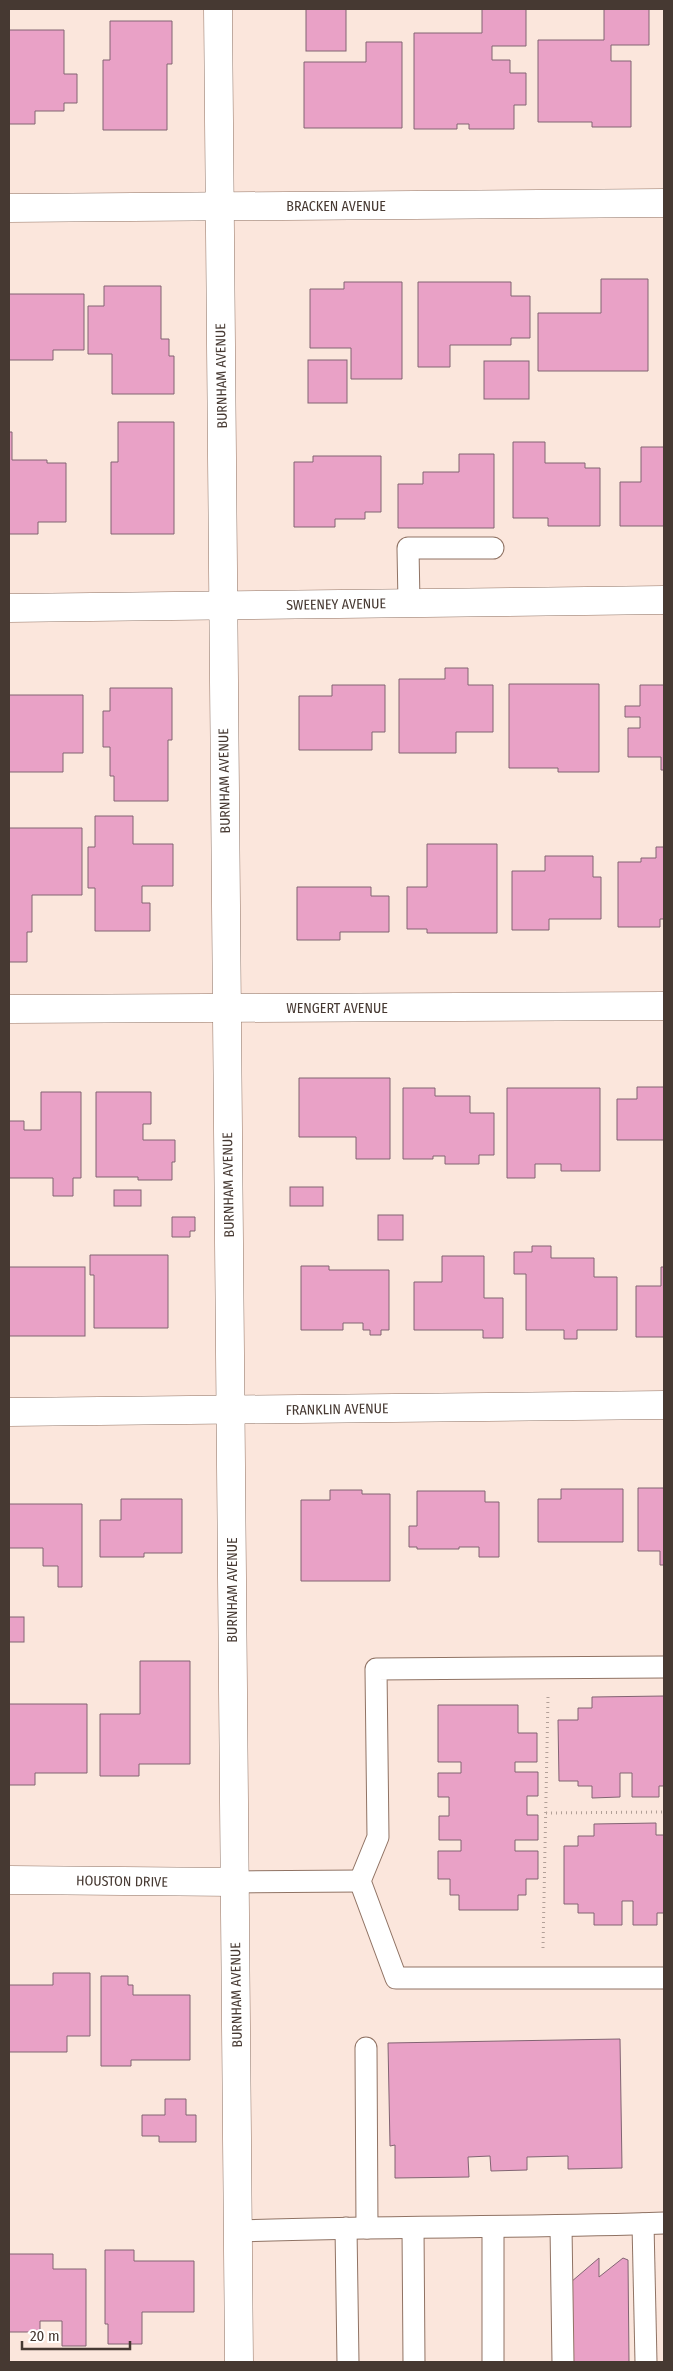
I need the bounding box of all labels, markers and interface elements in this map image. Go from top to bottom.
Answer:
street label: BRACKEN AVENUE [286,198,386,215]
street label: BURNHAM AVENUE [212,323,231,429]
street label: SWEENEY AVENUE [286,595,386,614]
street label: BURNHAM AVENUE [215,728,234,834]
street label: WENGERT AVENUE [286,1000,388,1017]
street label: BURNHAM AVENUE [219,1132,238,1238]
street label: FRANKLIN AVENUE [285,1400,389,1419]
street label: BURNHAM AVENUE [224,1537,241,1643]
street label: HOUSTON DRIVE [76,1872,168,1891]
street label: BURNHAM AVENUE [227,1942,246,2048]
scale bar [22,2318,130,2350]
text: 20 m [30,2327,60,2345]

